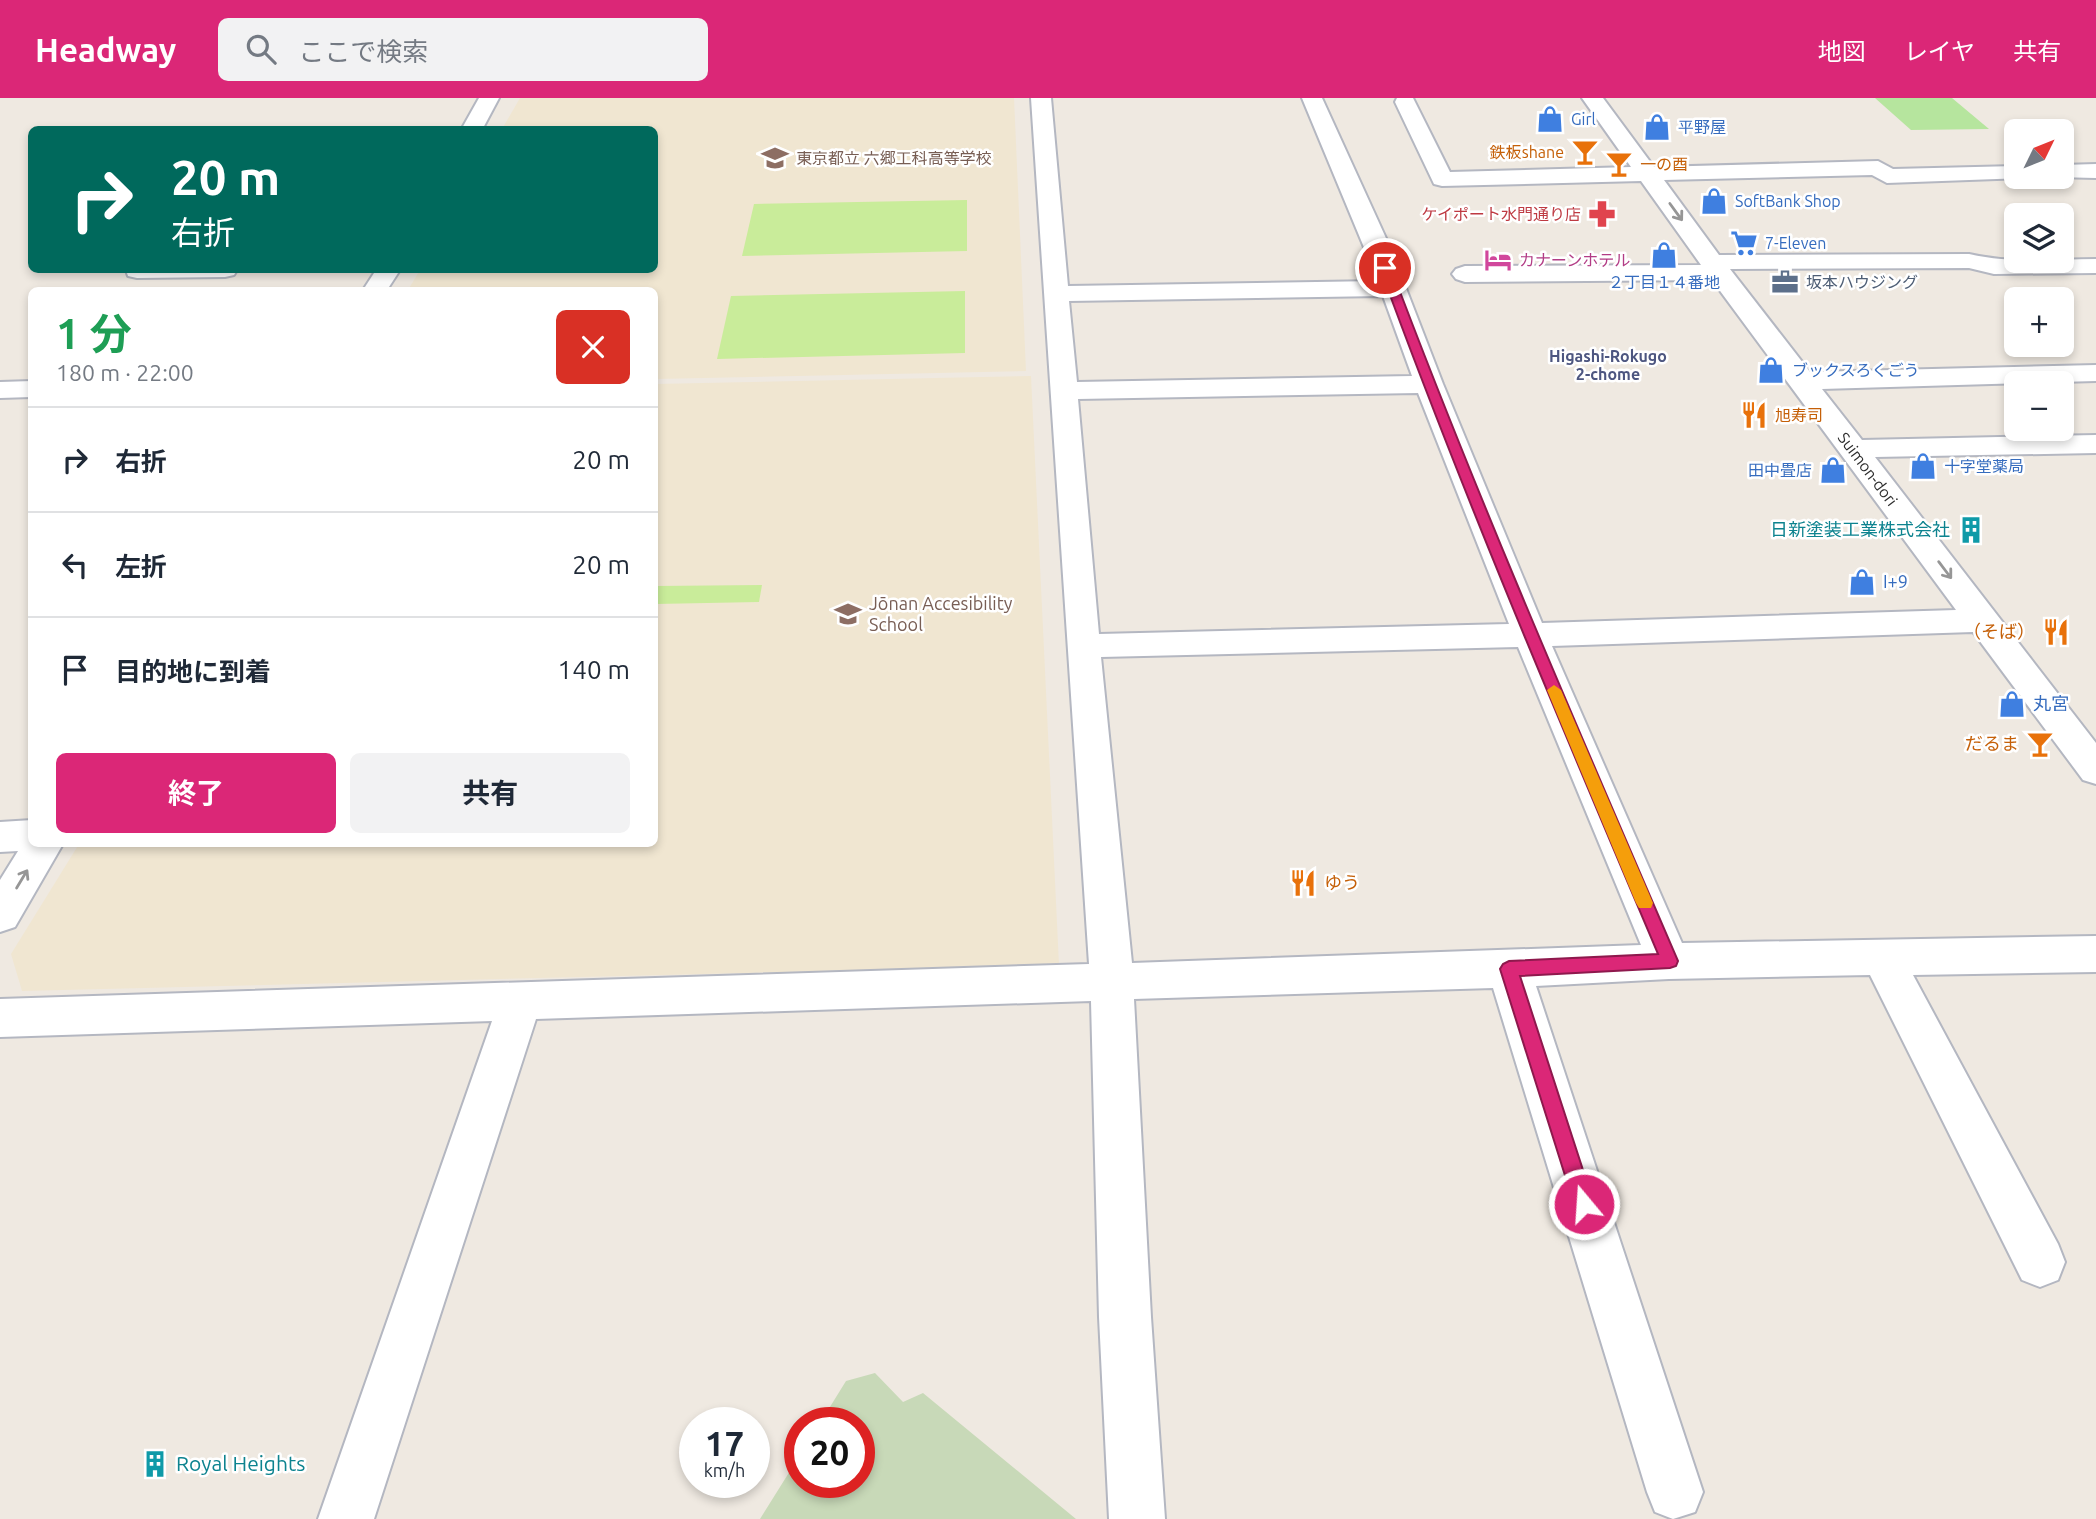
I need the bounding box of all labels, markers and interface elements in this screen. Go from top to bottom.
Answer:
search box [218,18,708,81]
icon: search [242,30,280,68]
text: Headway [35,31,176,68]
text: ここで検索 [298,37,428,66]
text: 地図 [1818,38,1866,65]
text: レイヤ [1904,38,1975,65]
text: 共有 [2013,38,2061,65]
shop icon: Girl [1535,104,1565,134]
place label: Girl [1571,110,1596,128]
shop icon: 平野屋 [1642,112,1672,142]
place label: 平野屋 [1678,118,1726,136]
north arrow [2004,119,2074,189]
map controls [2004,119,2074,441]
bar icon: 鉄板shane [1570,137,1600,167]
school or university icon: 東京都立 六郷工科高等学校 [760,143,790,173]
place label: 鉄板shane [1490,143,1564,161]
text: 20 m [171,149,280,204]
place label: 東京都立 六郷工科高等学校 [796,149,992,167]
bar icon: 一の酉 [1604,149,1634,179]
icon: right [56,154,147,245]
place label: 一の酉 [1640,155,1688,173]
shop icon: SoftBank Shop [1699,186,1729,216]
place label: SoftBank Shop [1735,192,1841,210]
pharmacy icon: ケイポート水門通り店 [1587,199,1617,229]
one-way arrow [1669,202,1683,221]
button: layers [2004,203,2074,273]
place label: ケイポート水門通り店 [1421,205,1581,223]
text: 右折 [171,214,235,250]
supermarket icon: 7-Eleven [1729,228,1759,258]
place label: 7-Eleven [1765,234,1826,252]
pin [1355,238,1415,298]
shop icon: ２丁目１４番地 [1649,240,1679,270]
hotel icon: カナーンホテル [1483,245,1513,275]
icon: arrive [1366,249,1404,287]
place label: カナーンホテル [1519,251,1630,269]
office icon: 坂本ハウジング [1770,267,1800,297]
place label: ２丁目１４番地 [1608,273,1720,291]
place label: 坂本ハウジング [1806,273,1918,291]
button: + [2004,287,2074,357]
text: 1 分 [56,310,132,357]
button: close [556,310,630,384]
district label: Higashi-Rokugo 2-chome [1549,347,1667,383]
shop icon: ブックスろくごう [1756,355,1786,385]
text: 180 m · 22:00 [56,360,194,385]
place label: ブックスろくごう [1792,361,1920,379]
button: − [2004,371,2074,441]
restaurant icon: 旭寿司 [1739,400,1769,430]
place label: 旭寿司 [1775,406,1823,424]
street label: Suimon-dori [1835,429,1901,509]
icon: right [56,441,94,479]
text: 20 m [572,445,630,474]
text: 右折 [115,447,167,476]
shop icon: 十字堂薬局 [1908,451,1938,481]
shop icon: 田中畳店 [1818,455,1848,485]
place label: 十字堂薬局 [1944,457,2024,475]
place label: 田中畳店 [1748,461,1812,479]
building icon: 日新塗装工業株式会社 [1956,515,1986,545]
place label: 日新塗装工業株式会社 [1770,519,1950,539]
icon: left [56,546,94,584]
text: 20 m [572,550,630,579]
text: 左折 [115,552,167,581]
one-way arrow [1937,561,1952,579]
shop icon: I+9 [1847,567,1877,597]
place label: I+9 [1883,571,1908,591]
place label: Jōnan Accesibility School [869,593,1013,634]
school or university icon: Jōnan Accesibility School [833,599,863,629]
restaurant icon: （そば） [2041,617,2071,647]
place label: （そば） [1963,621,2035,641]
icon: arrive [56,651,94,689]
text: 140 m [558,655,630,684]
text: 目的地に到着 [115,657,271,686]
shop icon: 丸宮 [1997,689,2027,719]
place label: 丸宮 [2033,693,2069,713]
bar icon: だるま [2025,729,2055,759]
place label: だるま [1965,733,2019,753]
button: 終了 [56,753,336,833]
button: 共有 [350,753,630,833]
restaurant icon: ゆう [1288,868,1318,898]
one-way arrow [15,870,29,890]
place label: ゆう [1324,872,1360,892]
position arrow [1547,1167,1621,1241]
speed limit sign: 20 [784,1407,875,1498]
text: 17 [705,1423,744,1463]
building icon: Royal Heights [140,1449,170,1479]
place label: Royal Heights [176,1451,305,1475]
text: km/h [704,1460,745,1480]

